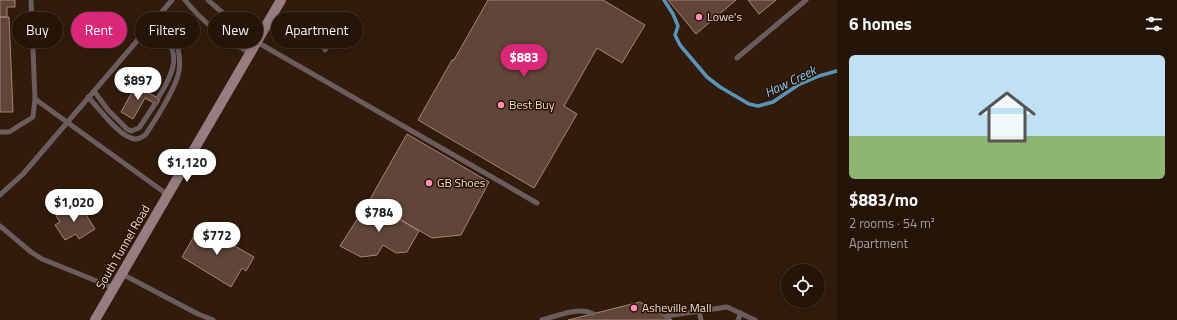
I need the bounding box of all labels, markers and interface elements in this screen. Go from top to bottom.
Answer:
place label: Lowe's [707,7,742,26]
text: 6 homes [849,11,912,37]
chip: Buy [12,12,63,48]
chip: Rent [71,12,127,48]
chip: Filters [135,12,200,48]
chip: New [208,12,263,48]
chip: Apartment [271,12,363,48]
marker: Lowe's [694,12,704,22]
icon: filters [1143,13,1165,35]
pin: $883 [500,44,548,78]
text: $883 [509,47,539,67]
water label: Haw Creek [761,59,821,102]
pin: $897 [114,67,162,101]
text: $897 [123,70,153,90]
icon: home [971,81,1043,153]
place label: Best Buy [509,95,555,114]
marker: Best Buy [496,100,506,110]
pin: $1,120 [154,149,220,183]
text: $1,120 [167,152,207,172]
place label: GB Shoes [437,173,486,192]
marker: GB Shoes [424,178,434,188]
text: $883/mo [849,187,918,213]
pin: $1,020 [41,189,107,223]
text: $1,020 [54,192,94,212]
pin: $784 [355,199,403,233]
street label: South Tunnel Road [91,201,154,292]
text: $784 [364,202,394,222]
text: 2 rooms · 54 m² [849,213,935,233]
pin: $772 [193,222,241,256]
text: $772 [202,225,232,245]
text: Apartment [849,233,908,253]
map controls [781,264,825,308]
button: locate [781,264,825,308]
place label: Asheville Mall [642,298,711,317]
marker: Asheville Mall [629,303,639,313]

